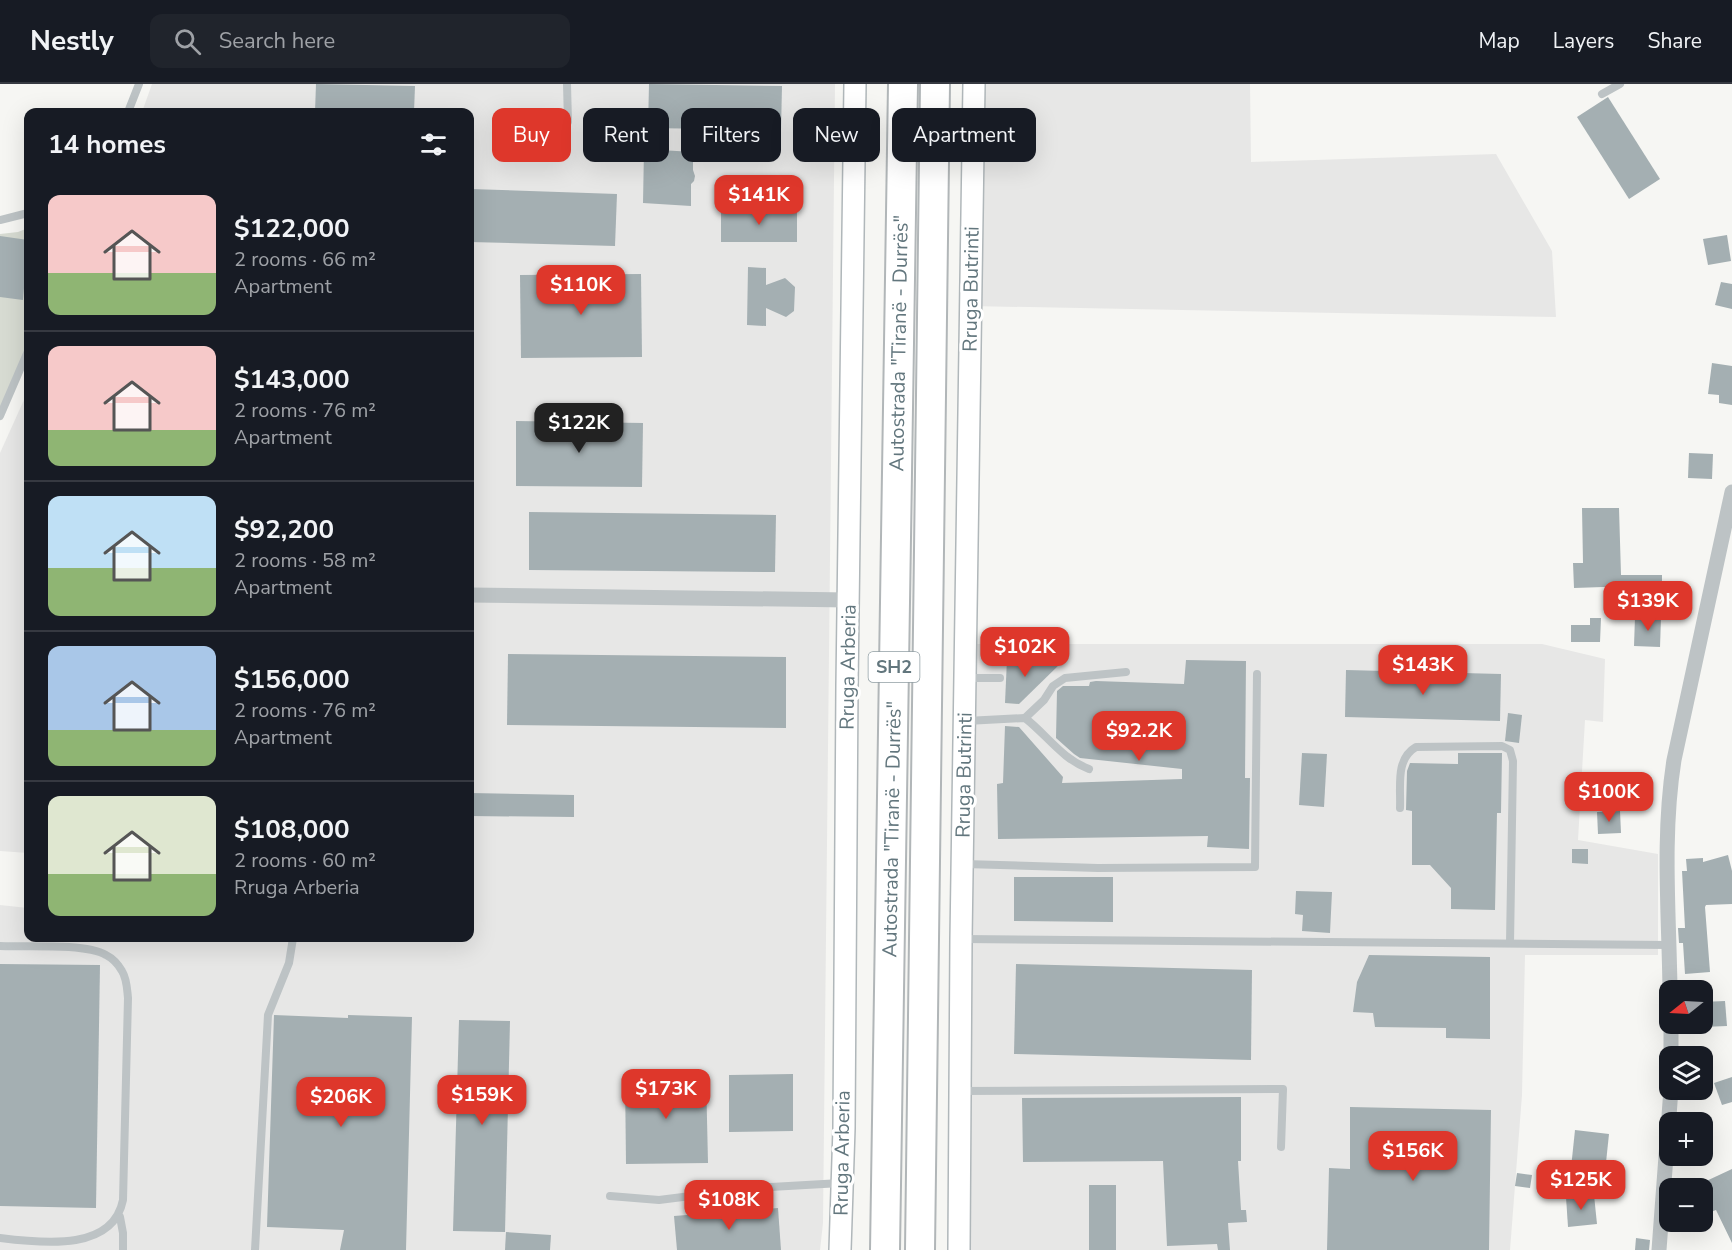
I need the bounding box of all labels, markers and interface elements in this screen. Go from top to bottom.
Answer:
search box [150,14,570,68]
text: Nestly [30,22,114,60]
icon: search [171,25,204,58]
text: Search here [219,26,335,56]
text: Map [1478,27,1520,55]
text: Layers [1553,27,1614,55]
text: Share [1647,27,1702,55]
chip: Buy [492,108,571,162]
chip: Rent [583,108,669,162]
chip: Filters [681,108,781,162]
chip: New [793,108,880,162]
chip: Apartment [892,108,1036,162]
text: 14 homes [48,127,166,162]
icon: filters [417,128,450,161]
pin: $141K [717,175,801,226]
text: $141K [728,181,790,208]
text: $122,000 [234,211,350,246]
street label: Autostrada "Tiranë - Durrës" [883,214,915,472]
icon: home [96,219,168,291]
street label: Rruga Butrinti [956,226,986,352]
text: 2 rooms · 66 m² [234,246,376,273]
pin: $110K [539,265,623,316]
text: $110K [550,271,612,298]
text: Apartment [234,273,332,300]
text: $143,000 [234,362,350,397]
icon: home [96,370,168,442]
text: 2 rooms · 76 m² [234,397,376,424]
pin: $122K [537,403,621,454]
text: $122K [548,409,610,436]
text: Apartment [234,424,332,451]
text: $92,200 [234,512,334,547]
icon: home [96,520,168,592]
text: 2 rooms · 58 m² [234,547,376,574]
text: Apartment [234,574,332,601]
pin: $139K [1606,581,1690,632]
text: $139K [1617,587,1679,614]
street label: Rruga Arberia [833,604,863,730]
pin: $102K [983,627,1067,678]
text: $102K [994,633,1056,660]
pin: $143K [1381,645,1465,696]
text: $143K [1392,651,1454,678]
road number: SH2 [868,652,920,682]
text: $156,000 [234,662,350,697]
icon: home [96,670,168,742]
text: 2 rooms · 76 m² [234,697,376,724]
street label: Autostrada "Tiranë - Durrës" [876,700,908,958]
pin: $92.2K [1090,711,1188,762]
street label: Rruga Butrinti [949,712,979,838]
text: $92.2K [1106,717,1172,744]
text: Apartment [234,724,332,751]
pin: $100K [1567,772,1651,823]
text: $100K [1578,778,1640,805]
text: $108,000 [234,812,350,847]
icon: home [96,820,168,892]
text: 2 rooms · 60 m² [234,847,376,874]
text: Rruga Arberia [234,874,360,901]
north arrow [1659,980,1713,1034]
map controls [1659,980,1713,1232]
button: layers [1659,1046,1713,1100]
pin: $173K [624,1069,708,1120]
pin: $159K [440,1075,524,1126]
text: $173K [635,1075,697,1102]
pin: $206K [299,1077,383,1128]
text: $159K [451,1081,513,1108]
text: $206K [310,1083,372,1110]
street label: Rruga Arberia [827,1090,857,1216]
button: + [1659,1112,1713,1166]
pin: $156K [1371,1131,1455,1182]
text: $156K [1382,1137,1444,1164]
pin: $125K [1539,1160,1623,1211]
text: $125K [1550,1166,1612,1193]
button: − [1659,1178,1713,1232]
pin: $108K [687,1180,771,1231]
text: $108K [698,1186,760,1213]

